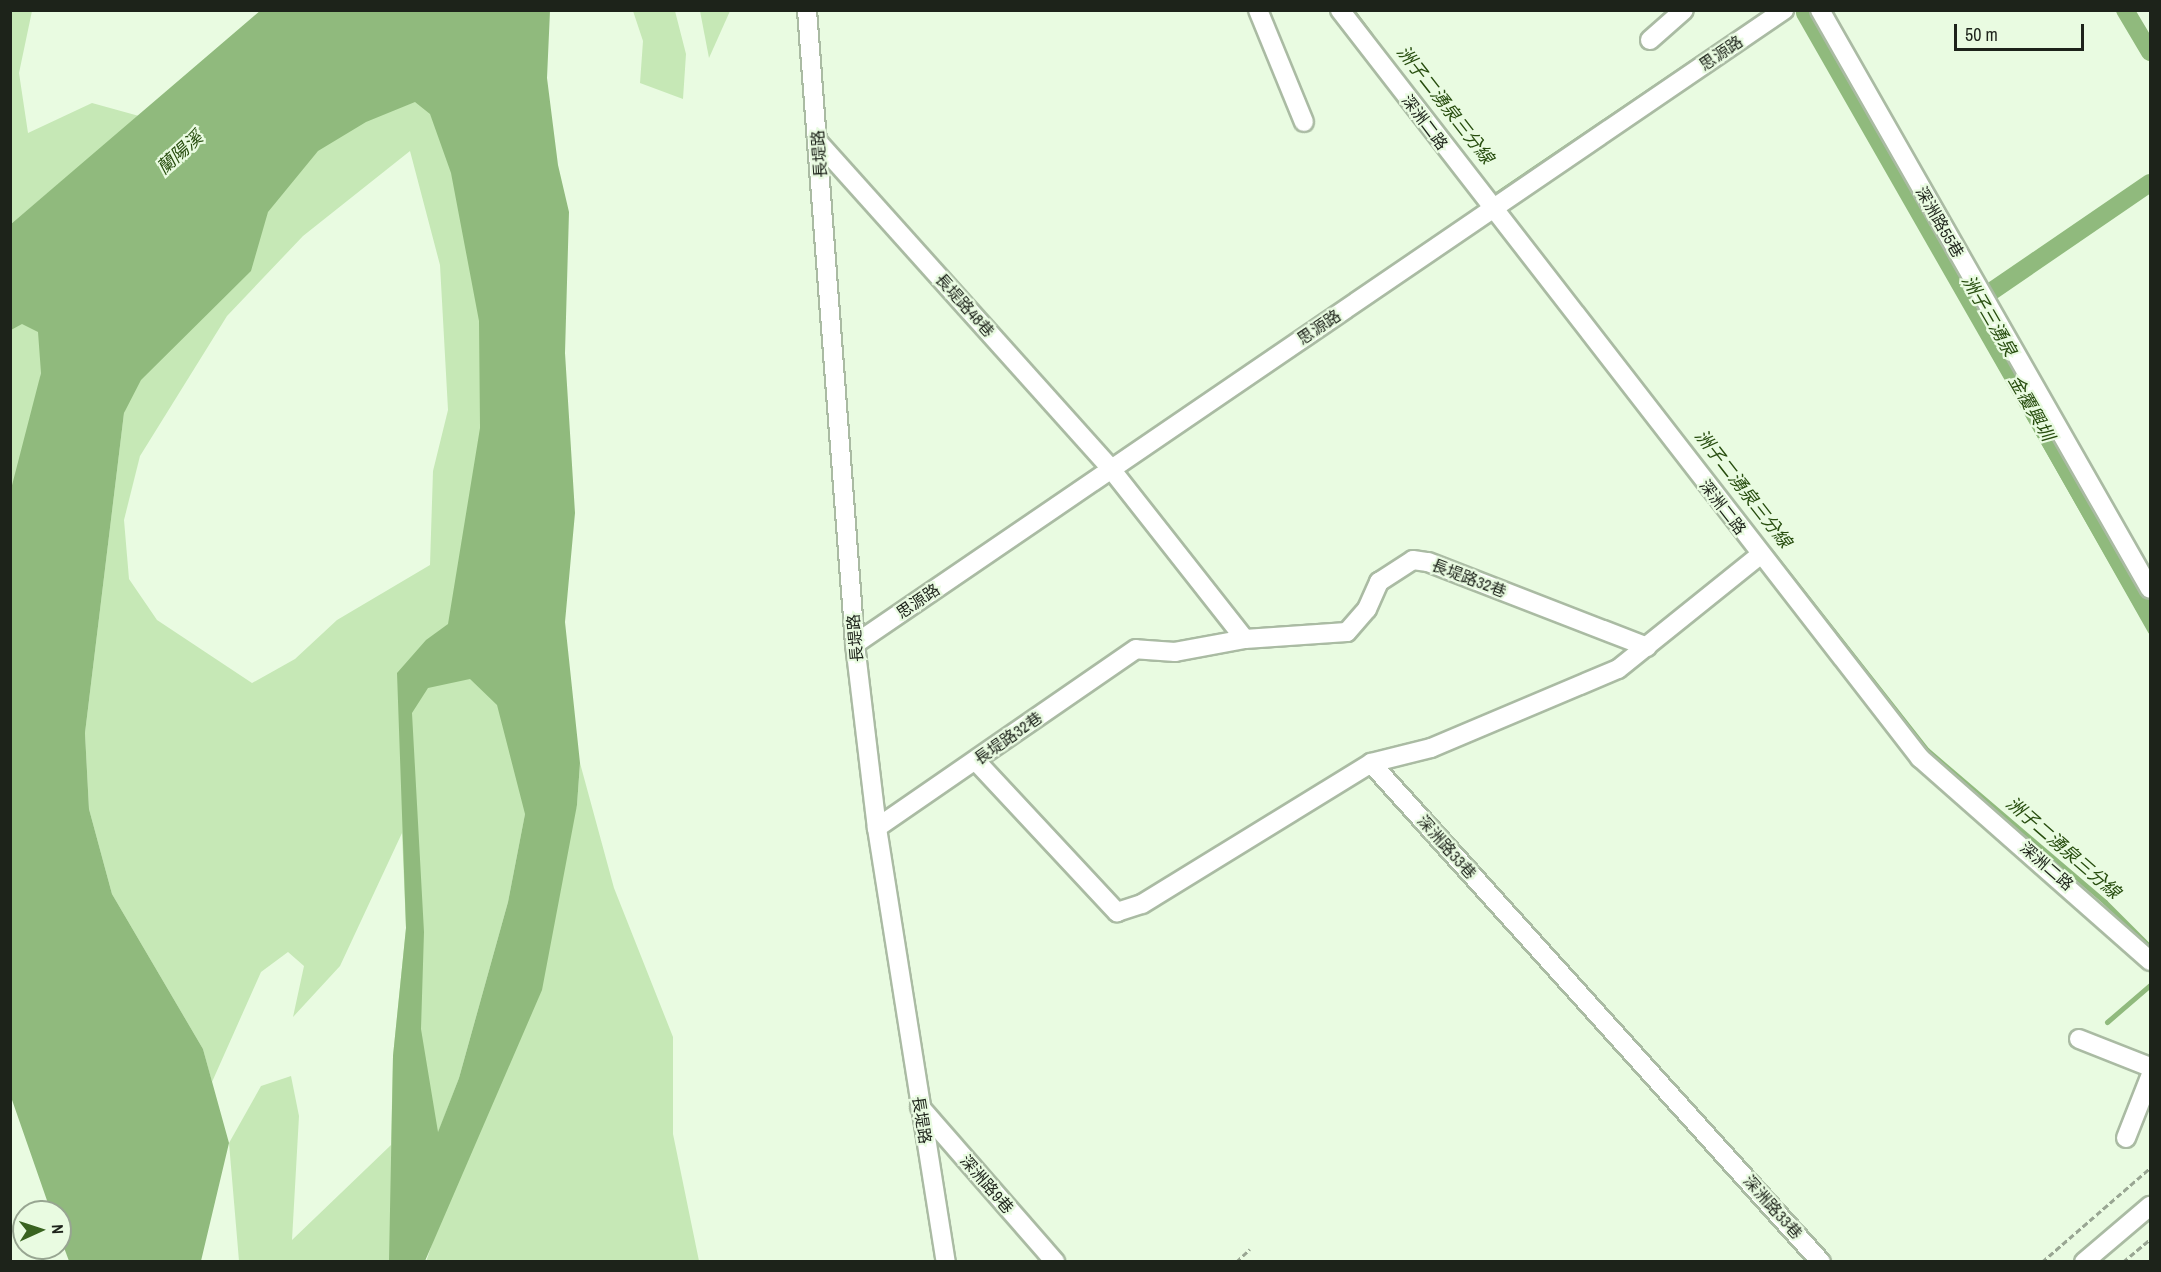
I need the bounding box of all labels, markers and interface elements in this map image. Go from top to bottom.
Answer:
scale bar [1957,12,2088,50]
text: 50 m [1965,22,1998,47]
street label: 思源路 [1696,32,1746,74]
water label: 洲子二湧泉三分線 [1392,42,1498,168]
street label: 深洲二路 [1398,91,1452,153]
water label: 蘭陽溪 [153,127,207,179]
street label: 長堤路 [808,129,830,179]
street label: 深洲路55巷 [1912,183,1968,261]
street label: 長堤路48巷 [932,269,998,341]
water label: 洲子三湧泉 [1957,272,2021,360]
street label: 思源路 [1294,306,1344,348]
water label: 金覆興圳 [2004,371,2058,445]
water label: 洲子二湧泉三分線 [1690,426,1796,552]
street label: 深洲二路 [1696,476,1750,538]
street label: 長堤路32巷 [1429,555,1509,601]
street label: 思源路 [893,580,943,622]
street label: 長堤路 [843,613,867,663]
street label: 長堤路32巷 [970,708,1046,768]
water label: 洲子二湧泉三分線 [2002,793,2124,903]
street label: 深洲路33巷 [1414,811,1480,883]
street label: 深洲二路 [2017,838,2077,894]
street label: 長堤路 [909,1095,935,1145]
street label: 深洲路9巷 [956,1151,1018,1217]
street label: 深洲路33巷 [1740,1171,1806,1243]
north arrow [12,1200,72,1260]
text: N [47,1224,69,1234]

